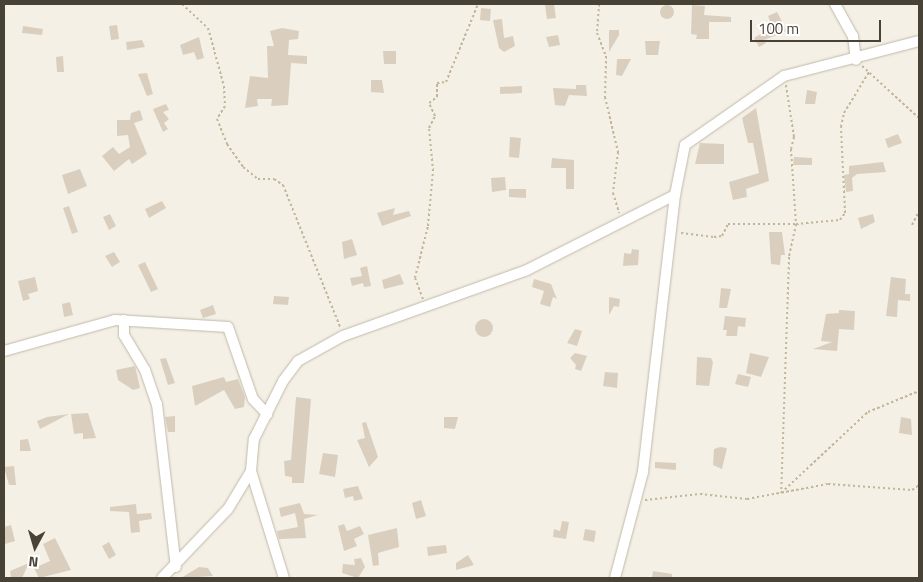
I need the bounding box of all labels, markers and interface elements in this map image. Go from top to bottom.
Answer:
scale bar [753,10,884,42]
text: 100 m [758,17,799,40]
north arrow [10,522,60,572]
text: N [27,551,39,573]

